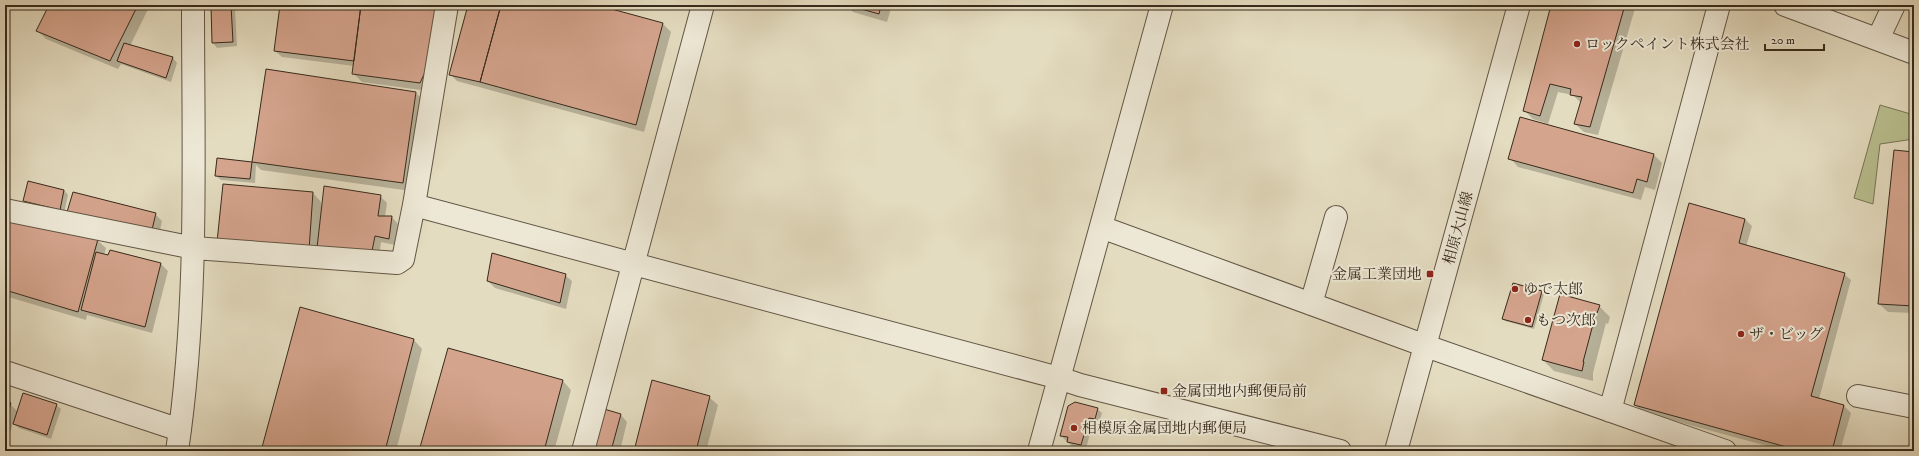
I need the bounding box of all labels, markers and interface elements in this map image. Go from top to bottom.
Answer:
scale bar [1765,26,1824,52]
text: 20 m [1771,33,1795,48]
place label: ロックペイント株式会社 [1585,35,1750,54]
marker: ロックペイント株式会社 [1572,39,1582,49]
street label: 相原大山線 [1440,189,1477,267]
place label: 金属工業団地 [1332,265,1422,284]
marker: 金属工業団地 [1425,269,1435,279]
place label: ゆで太郎 [1523,280,1583,299]
marker: ゆで太郎 [1510,284,1520,294]
place label: もつ次郎 [1536,311,1596,330]
marker: もつ次郎 [1523,315,1533,325]
place label: ザ・ビッグ [1749,325,1823,344]
marker: ザ・ビッグ [1736,329,1746,339]
place label: 金属団地内郵便局前 [1172,382,1307,401]
marker: 金属団地内郵便局前 [1159,386,1169,396]
place label: 相模原金属団地内郵便局 [1082,419,1247,438]
marker: 相模原金属団地内郵便局 [1069,423,1079,433]

